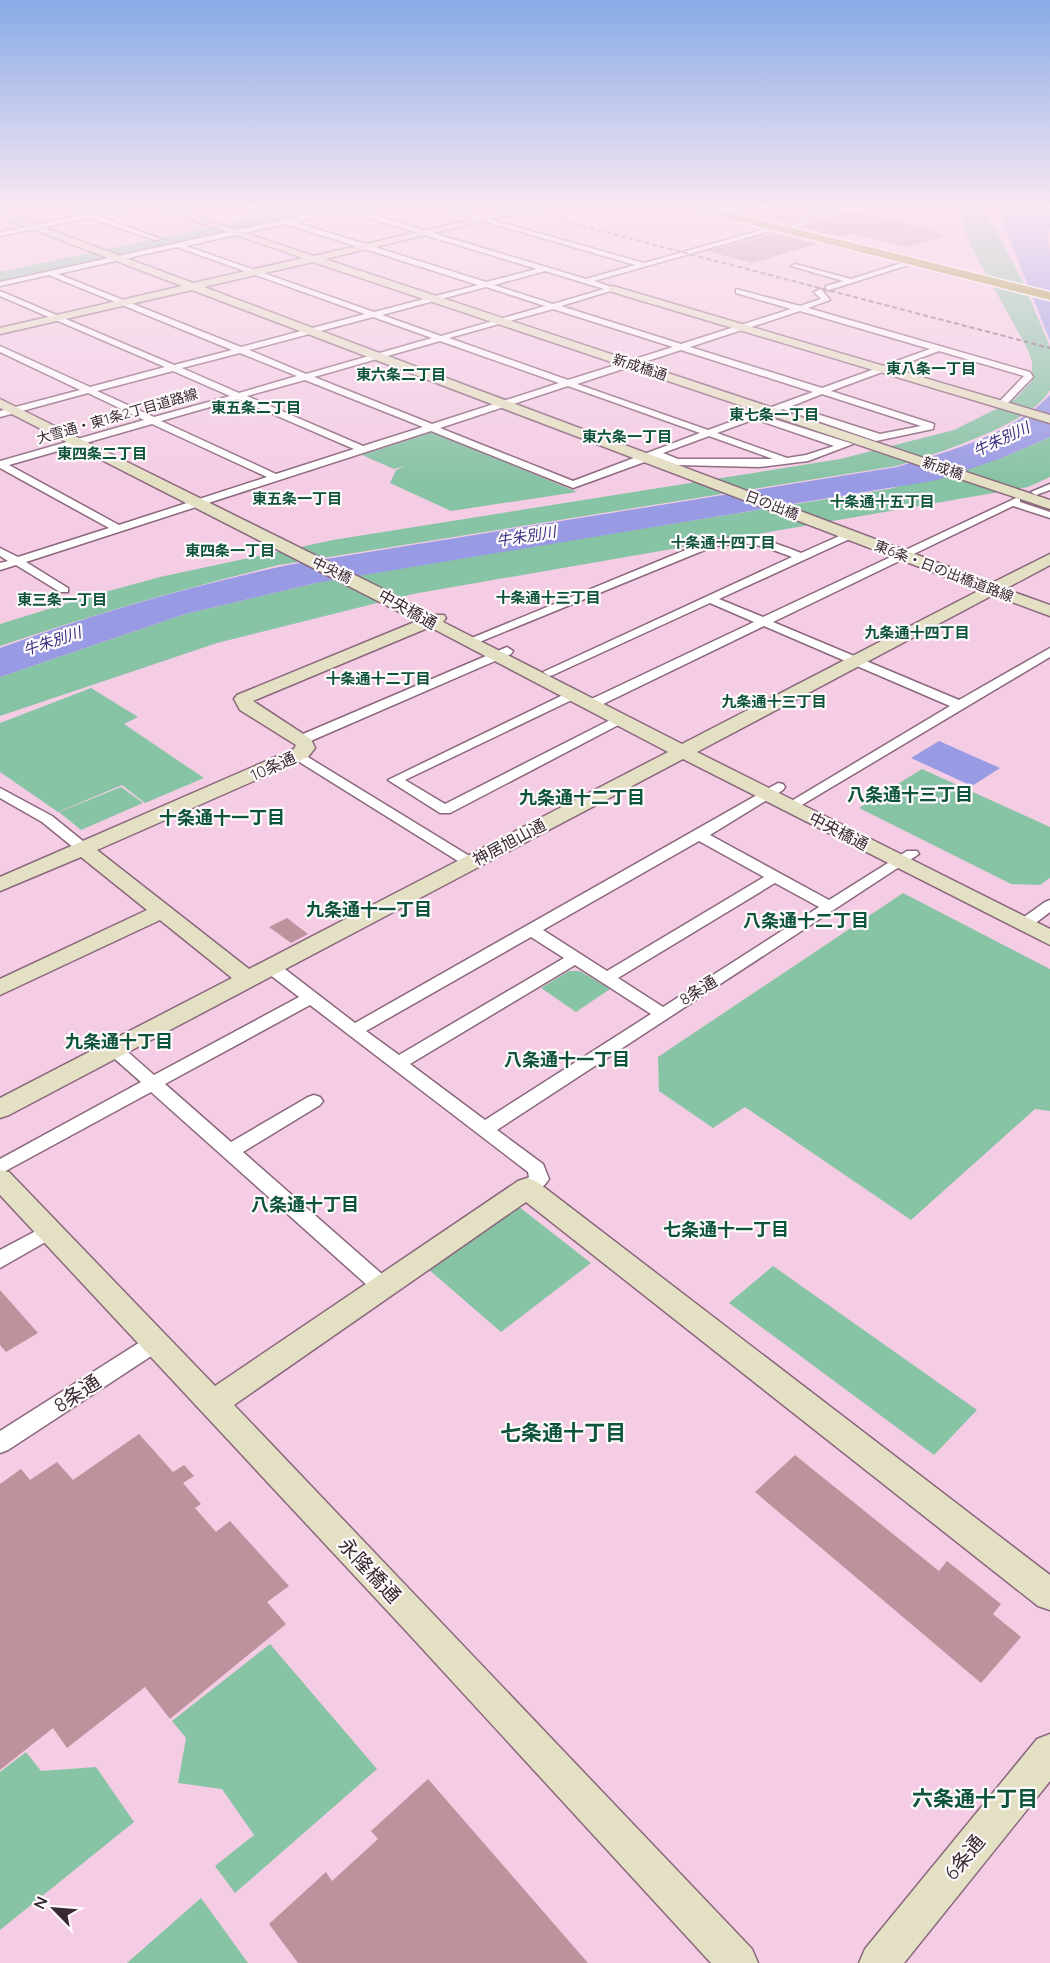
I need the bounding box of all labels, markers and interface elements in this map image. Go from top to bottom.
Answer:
street label: 新成橋通 [611,350,669,384]
district label: 東八条一丁目 [886,359,976,378]
district label: 東六条二丁目 [356,365,446,384]
street label: 大雪通・東1条2丁目道路線 [34,384,200,448]
district label: 東五条二丁目 [211,398,301,417]
district label: 東七条一丁目 [729,405,819,424]
water label: 牛朱別川 [970,417,1034,460]
district label: 東六条一丁目 [582,427,672,446]
district label: 東四条二丁目 [57,444,147,463]
street label: 新成橋 [920,453,966,483]
street label: 日の出橋 [743,487,801,523]
district label: 東五条一丁目 [252,489,342,508]
district label: 十条通十五丁目 [829,492,935,511]
water label: 牛朱別川 [495,522,559,550]
district label: 十条通十四丁目 [670,533,776,552]
street label: 東6条・日の出橋道路線 [872,536,1016,606]
district label: 東四条一丁目 [185,541,275,560]
street label: 中央橋 [309,553,355,587]
street label: 中央橋通 [375,585,441,633]
district label: 十条通十三丁目 [495,588,601,607]
district label: 東三条一丁目 [17,590,107,609]
water label: 牛朱別川 [21,622,85,659]
district label: 九条通十四丁目 [864,623,970,642]
district label: 十条通十二丁目 [325,669,431,688]
district label: 九条通十三丁目 [721,692,827,711]
street label: 10条通 [247,747,299,785]
district label: 八条通十三丁目 [847,783,973,806]
district label: 九条通十二丁目 [519,786,645,809]
district label: 十条通十一丁目 [159,806,285,829]
street label: 中央橋通 [806,808,872,854]
street label: 神居旭山通 [469,814,549,870]
district label: 九条通十一丁目 [306,898,432,921]
district label: 八条通十二丁目 [743,909,869,932]
street label: 8条通 [675,971,721,1009]
district label: 九条通十丁目 [65,1030,173,1053]
district label: 八条通十一丁目 [504,1048,630,1071]
district label: 八条通十丁目 [251,1193,359,1216]
district label: 七条通十一丁目 [663,1218,789,1241]
street label: 8条通 [49,1369,105,1417]
district label: 七条通十丁目 [500,1419,626,1445]
street label: 永隆橋通 [334,1532,406,1608]
district label: 六条通十丁目 [912,1785,1038,1811]
street label: 6条通 [938,1829,990,1885]
north arrow [24,1879,84,1939]
text: N [29,1893,52,1912]

